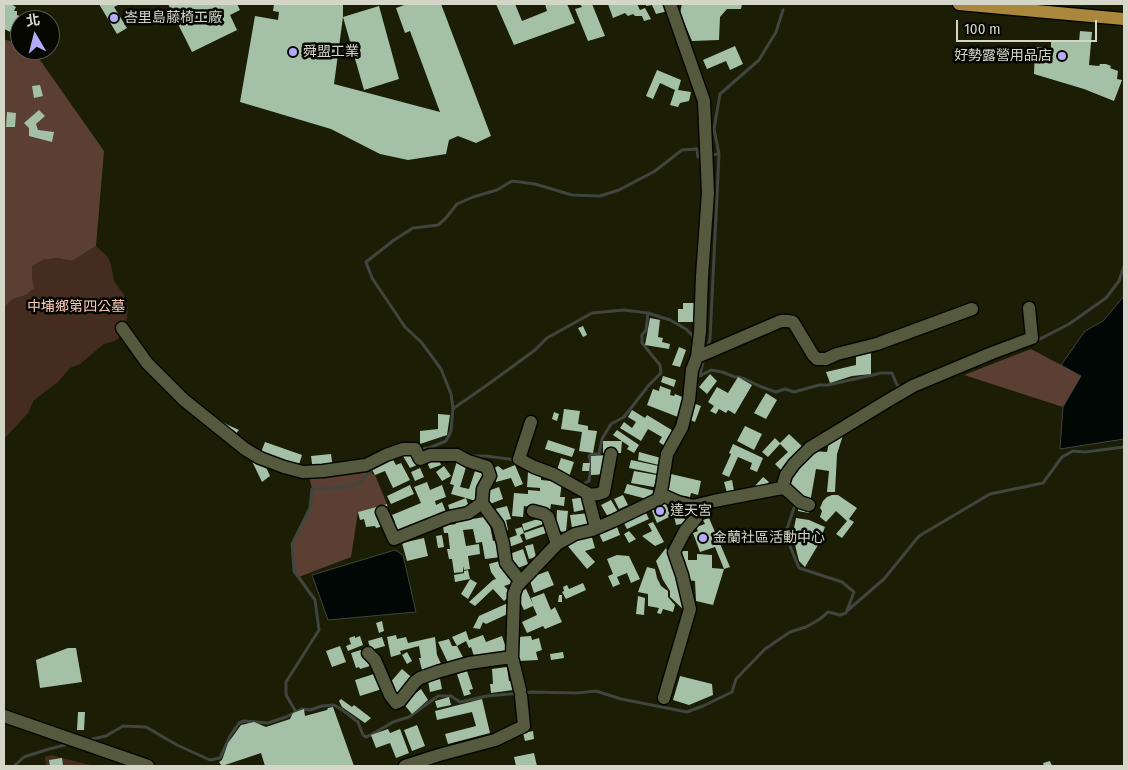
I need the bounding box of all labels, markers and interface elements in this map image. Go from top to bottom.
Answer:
north arrow [10,10,60,60]
place label: 峇里島藤椅工廠 [124,10,222,26]
scale bar [958,10,1099,42]
text: 北 [25,11,41,30]
marker: 峇里島藤椅工廠 [108,12,120,24]
text: 100 m [964,20,1001,38]
place label: 舜盟工業 [303,44,359,60]
marker: 舜盟工業 [287,46,299,58]
place label: 好勢露營用品店 [954,48,1052,64]
marker: 好勢露營用品店 [1056,50,1068,62]
park label: 中埔鄉第四公墓 [27,299,125,315]
place label: 達天宮 [670,503,712,519]
marker: 達天宮 [654,505,666,517]
place label: 金蘭社區活動中心 [713,530,825,546]
marker: 金蘭社區活動中心 [697,532,709,544]

